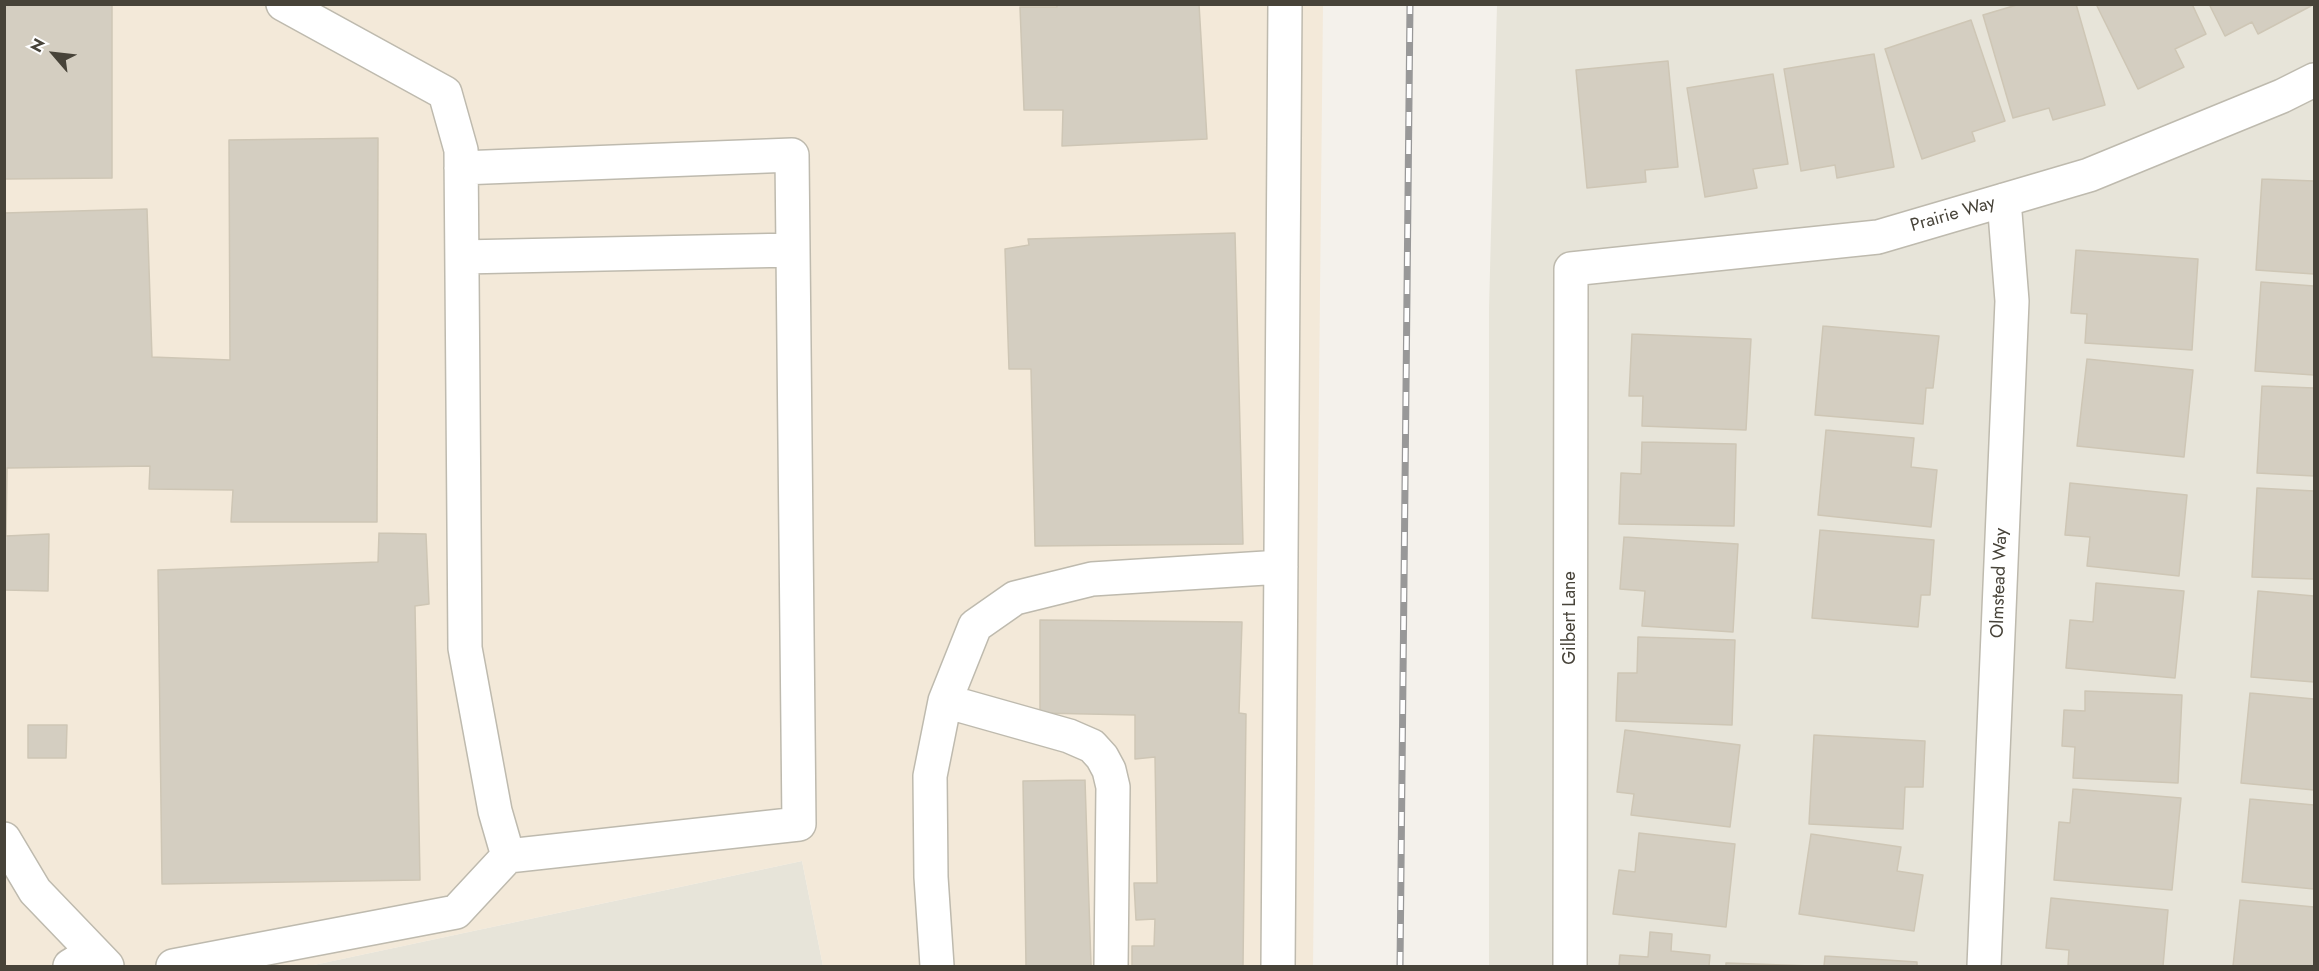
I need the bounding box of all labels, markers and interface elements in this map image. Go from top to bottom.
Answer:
north arrow [24,24,84,84]
text: N [25,34,51,56]
street label: Prairie Way [1908,193,1998,237]
street label: Olmstead Way [1987,528,2013,638]
street label: Gilbert Lane [1560,571,1582,665]

